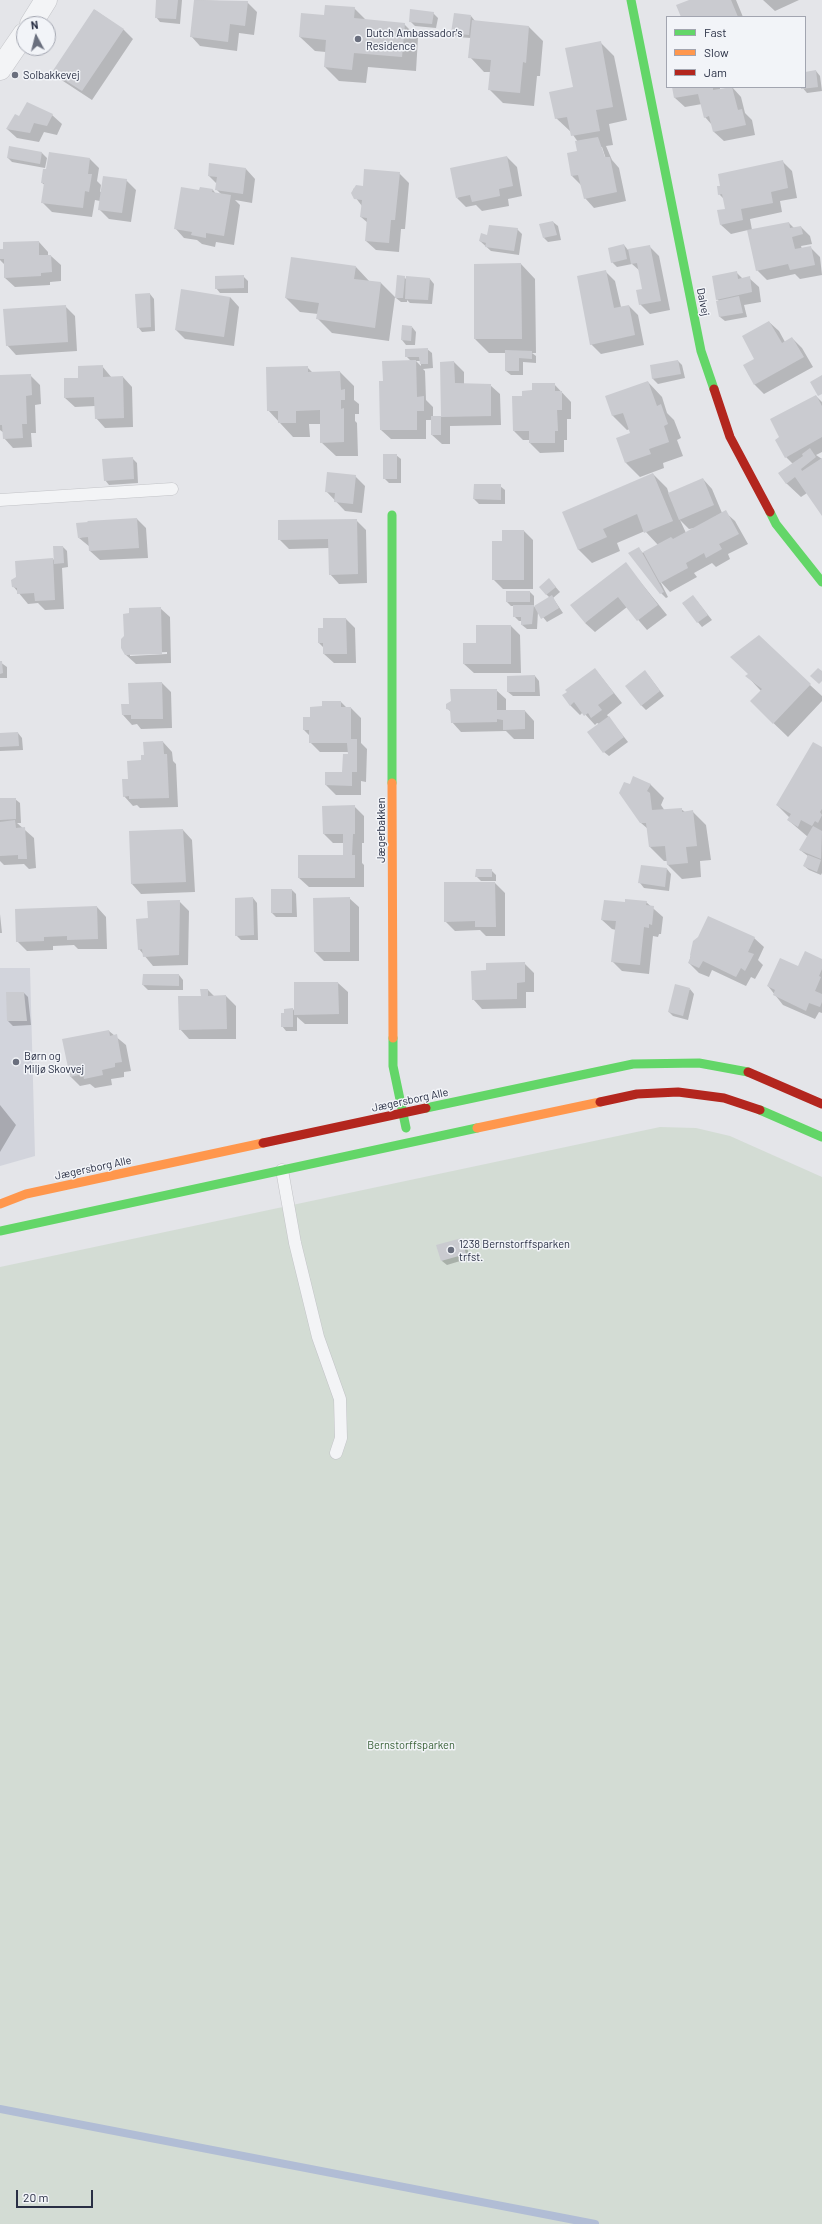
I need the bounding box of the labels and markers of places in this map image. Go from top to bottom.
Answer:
place label: Dutch Ambassador's Residence [366,26,462,52]
marker: Dutch Ambassador's Residence [353,34,363,44]
place label: Solbakkevej [23,68,80,82]
marker: Solbakkevej [10,70,20,80]
place label: Børn og Miljø Skovvej [24,1049,84,1075]
marker: Børn og Miljø Skovvej [11,1057,21,1067]
place label: 1238 Bernstorffsparken trfst. [459,1237,570,1263]
marker: 1238 Bernstorffsparken trfst. [446,1245,456,1255]

